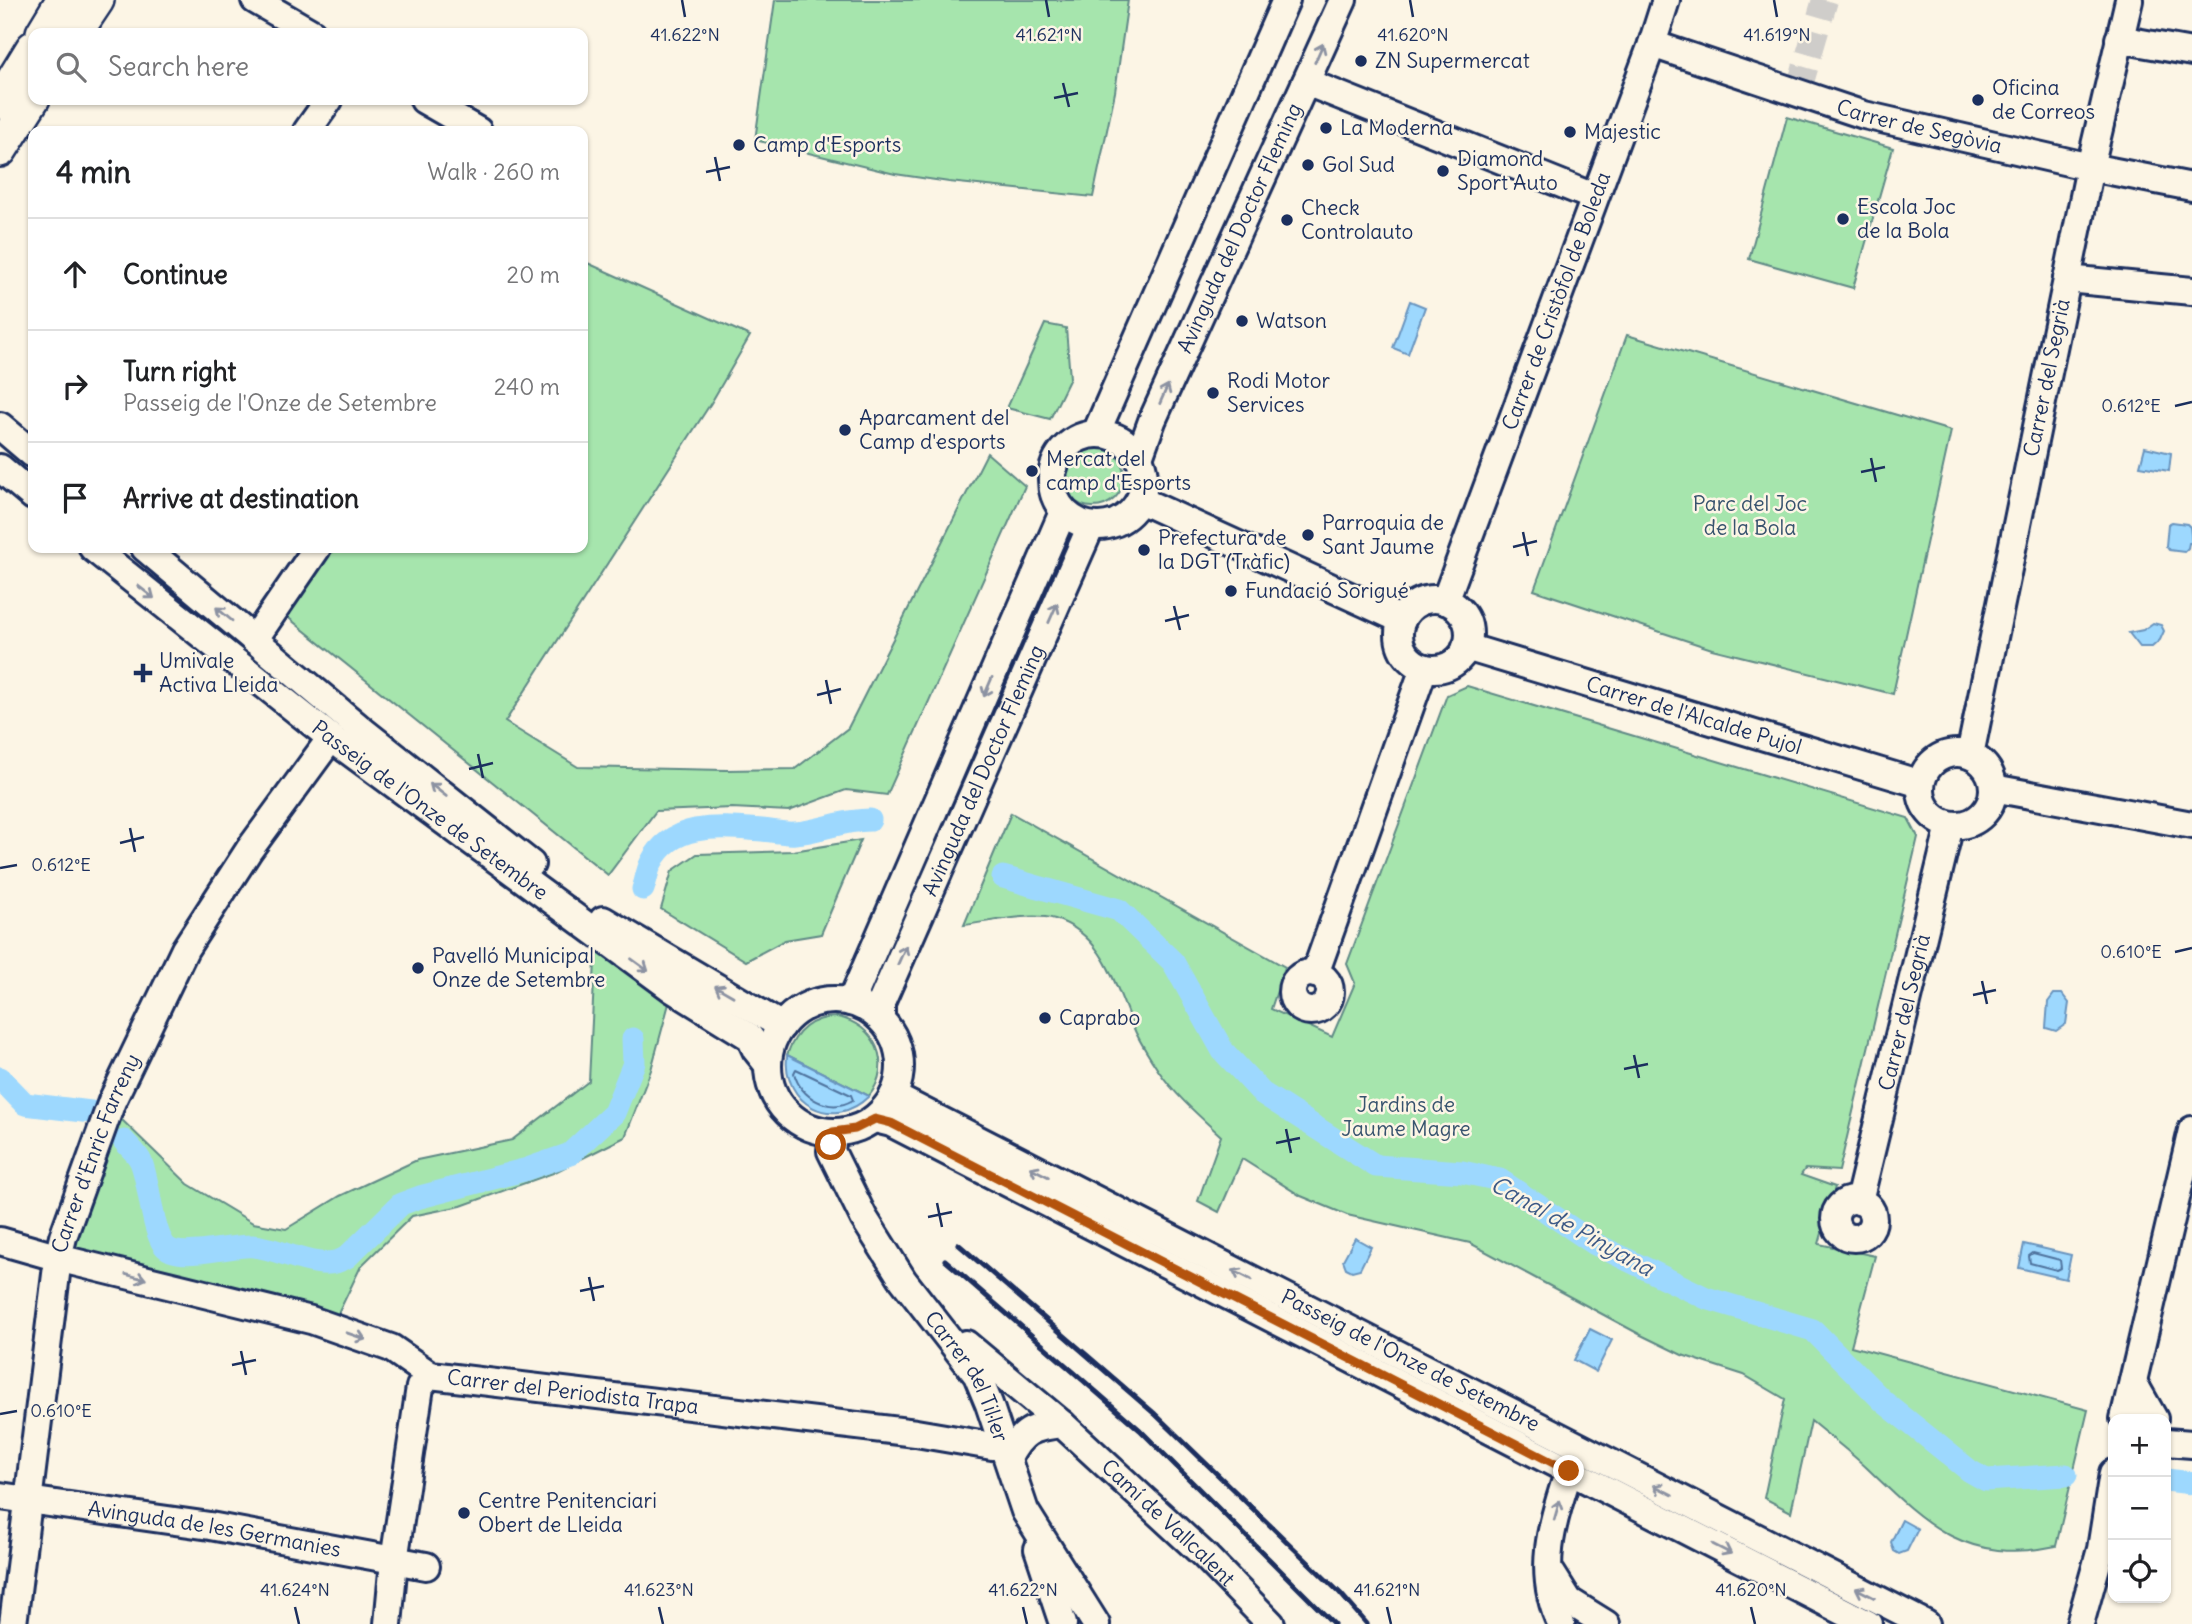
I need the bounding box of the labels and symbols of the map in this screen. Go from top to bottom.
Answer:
text: 41.622°N [650,23,720,46]
text: 41.621°N [1016,23,1082,46]
text: 41.620°N [1377,23,1449,46]
text: 41.619°N [1743,23,1811,46]
one-way arrow [1313,43,1326,64]
place label: ZN Supermercat [1375,47,1530,74]
marker: ZN Supermercat [1353,53,1369,69]
place label: Oficina de Correos [1992,74,2095,125]
marker: Oficina de Correos [1970,92,1986,108]
street label: Carrer de Segòvia [1833,93,2005,159]
street label: Avinguda del Doctor Fleming [1171,99,1307,357]
place label: La Moderna [1340,114,1453,141]
place label: Majestic [1584,118,1661,145]
marker: La Moderna [1318,120,1334,136]
marker: Majestic [1562,124,1578,140]
place label: Camp d'Esports [753,131,901,158]
marker: Camp d'Esports [731,137,747,153]
place label: Diamond Sport Auto [1457,145,1558,196]
place label: Gol Sud [1322,151,1395,178]
marker: Gol Sud [1300,157,1316,173]
marker: Diamond Sport Auto [1435,163,1451,179]
street label: Carrer de Cristòfol de Boleda [1496,168,1616,434]
place label: Escola Joc de la Bola [1857,193,1956,244]
place label: Check Controlauto [1301,194,1413,245]
marker: Escola Joc de la Bola [1835,211,1851,227]
marker: Check Controlauto [1279,212,1295,228]
street label: Carrer del Segrià [2017,296,2076,459]
place label: Watson [1256,307,1327,334]
marker: Watson [1234,313,1250,329]
place label: Rodi Motor Services [1227,367,1330,418]
one-way arrow [1158,384,1171,405]
marker: Rodi Motor Services [1205,385,1221,401]
text: 0.612°E [2101,394,2161,417]
place label: Aparcament del Camp d'esports [859,404,1009,455]
marker: Aparcament del Camp d'esports [837,422,853,438]
place label: Mercat del camp d'Esports [1046,445,1191,496]
marker: Mercat del camp d'Esports [1024,463,1040,479]
park label: Parc del Joc de la Bola [1693,490,1807,541]
place label: Parroquia de Sant Jaume [1322,509,1444,560]
place label: Prefectura de la DGT (Tràfic) [1158,524,1290,575]
marker: Parroquia de Sant Jaume [1300,527,1316,543]
marker: Prefectura de la DGT (Tràfic) [1136,542,1152,558]
place label: Fundació Sorigué [1245,577,1409,604]
marker: Fundació Sorigué [1223,583,1239,599]
one-way arrow [136,584,154,599]
one-way arrow [1047,602,1060,624]
one-way arrow [216,607,234,622]
street label: Avinguda del Doctor Fleming [916,640,1050,900]
place label: Umivale Activa Lleida [159,647,279,698]
marker: Umivale Activa Lleida [133,663,153,683]
street label: Carrer de l'Alcalde Pujol [1583,670,1805,760]
one-way arrow [981,676,994,697]
street label: Passeig de l'Onze de Setembre [307,714,554,906]
one-way arrow [429,783,447,798]
text: 0.612°E [31,853,91,876]
street label: Carrer del Segrià [1872,931,1936,1093]
text: 0.610°E [2100,940,2162,963]
place label: Pavelló Municipal Onze de Setembre [432,942,605,993]
one-way arrow [896,945,909,966]
one-way arrow [630,958,649,973]
marker: Pavelló Municipal Onze de Setembre [410,960,426,976]
one-way arrow [714,983,734,997]
place label: Caprabo [1059,1004,1140,1031]
marker: Caprabo [1037,1010,1053,1026]
street label: Carrer d'Enric Farreny [46,1049,146,1256]
park label: Jardins de Jaume Magre [1341,1091,1471,1142]
route start [815,1129,846,1160]
one-way arrow [1029,1164,1050,1178]
water label: Canal de Pinyana [1486,1169,1660,1283]
one-way arrow [1232,1268,1253,1281]
one-way arrow [124,1271,147,1285]
street label: Passeig de l'Onze de Setembre [1277,1283,1544,1437]
street label: Carrer del Til·ler [919,1305,1015,1446]
one-way arrow [345,1330,367,1343]
street label: Carrer del Periodista Trapa [446,1363,700,1420]
text: 0.610°E [30,1399,92,1422]
street label: Camí de Vallcalent [1096,1453,1241,1592]
route end [1553,1455,1584,1486]
one-way arrow [1653,1482,1674,1496]
place label: Centre Penitenciari Obert de Lleida [478,1487,657,1538]
street label: Avinguda de les Germanies [86,1495,343,1563]
one-way arrow [1551,1499,1564,1522]
marker: Centre Penitenciari Obert de Lleida [456,1505,472,1521]
one-way arrow [1711,1542,1732,1556]
text: 41.624°N [260,1578,330,1601]
text: 41.623°N [624,1578,694,1601]
text: 41.622°N [988,1578,1058,1601]
text: 41.621°N [1354,1578,1420,1601]
text: 41.620°N [1715,1578,1787,1601]
one-way arrow [1855,1586,1876,1599]

